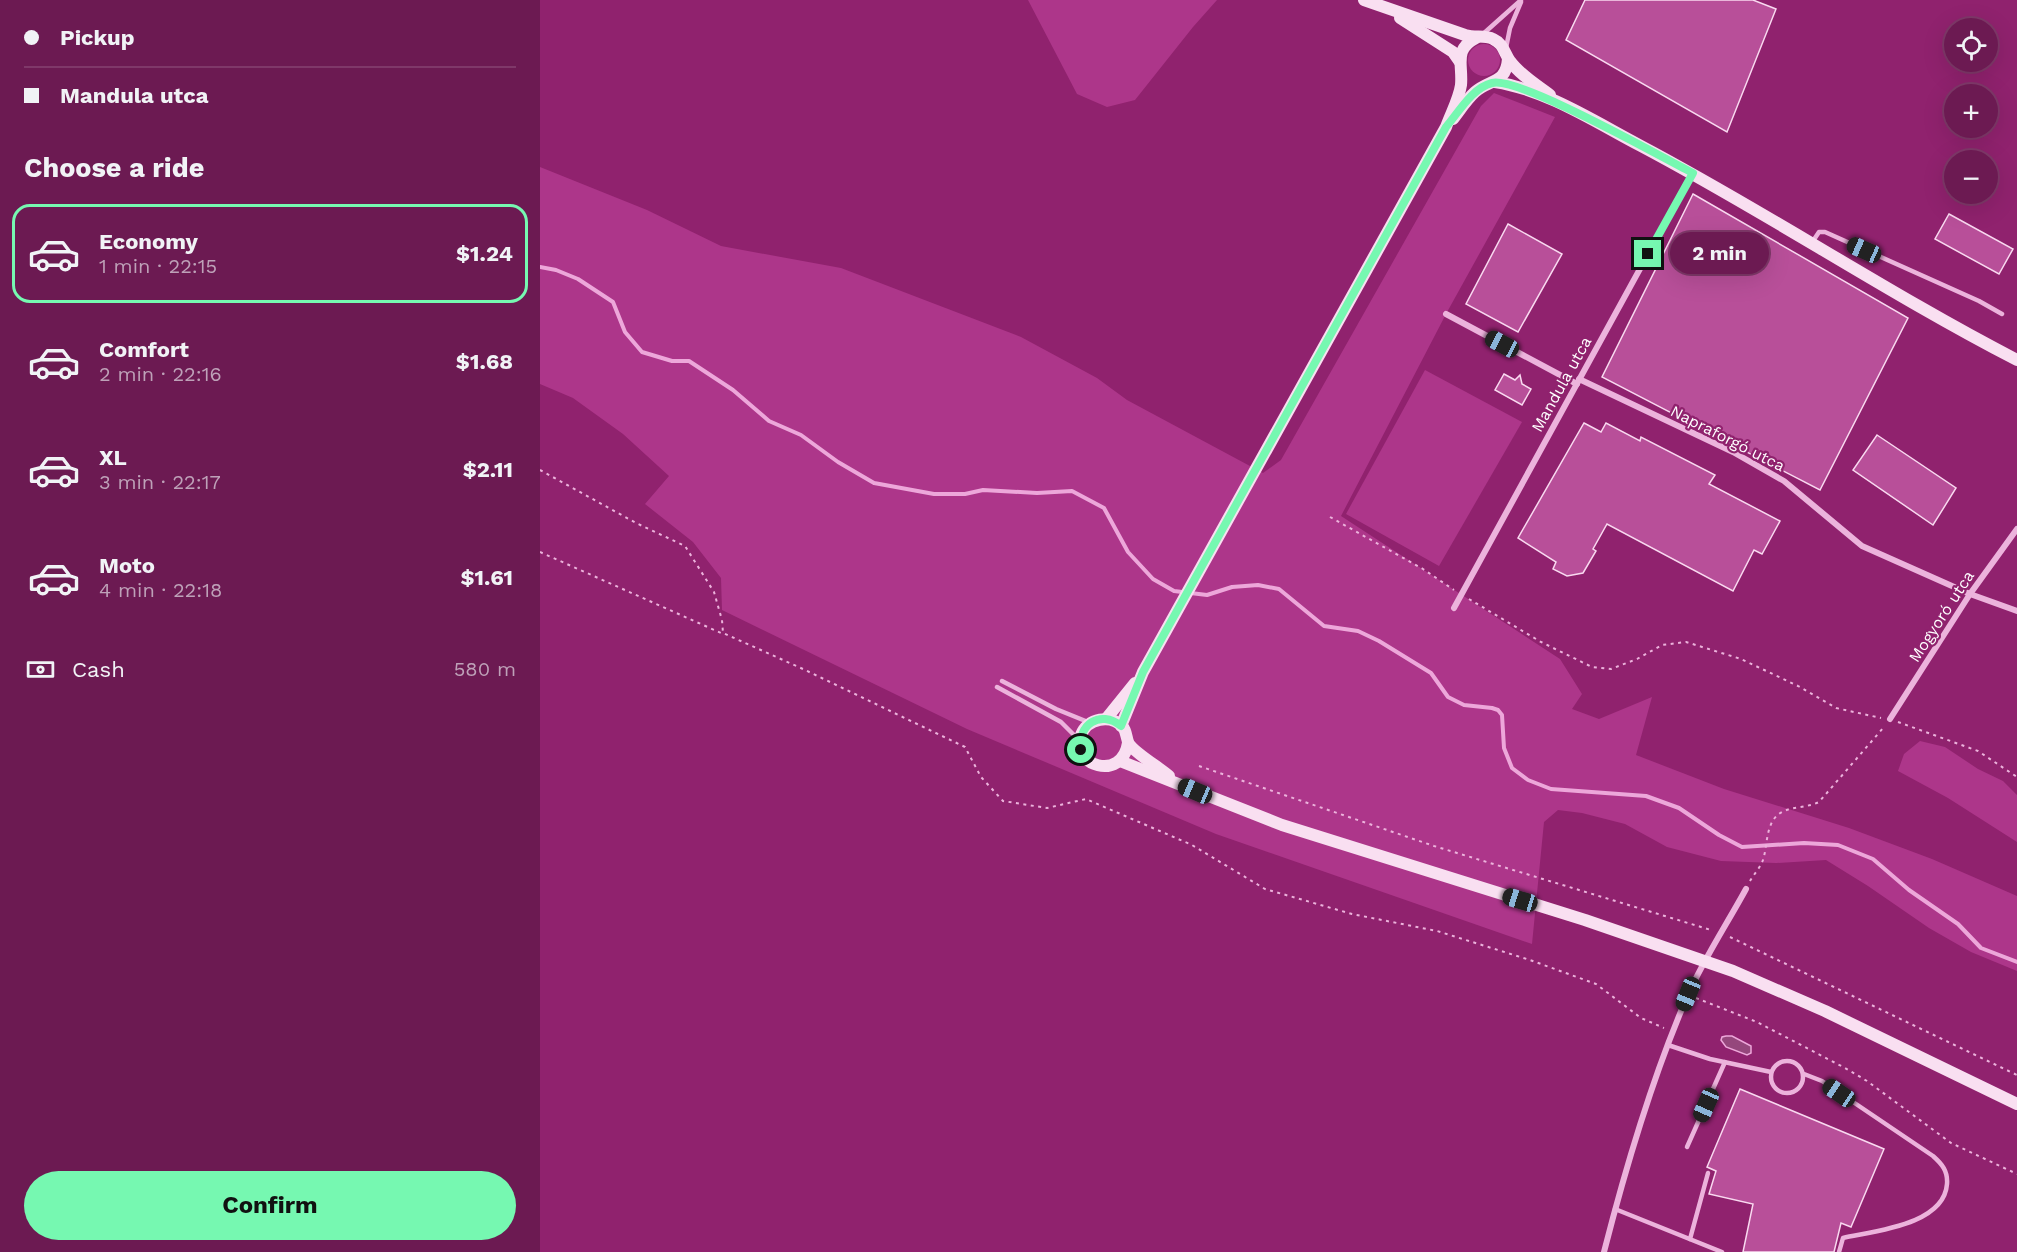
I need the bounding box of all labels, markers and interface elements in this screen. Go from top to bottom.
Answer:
map controls [1944,18,1998,204]
button: locate [1944,18,1998,72]
text: Pickup [60,25,135,50]
text: Mandula utca [60,83,208,108]
button: + [1944,84,1998,138]
button: − [1944,150,1998,204]
text: Choose a ride [24,152,204,184]
icon: car [27,227,81,281]
text: Economy [99,229,198,254]
callout: 2 min [1669,233,1768,275]
car [1844,234,1884,266]
route end [1634,240,1661,267]
text: $1.24 [456,241,513,266]
text: 2 min [1692,241,1747,265]
text: 1 min · 22:15 [99,254,217,278]
car [1482,328,1522,360]
street label: Mandula utca [1527,333,1595,435]
icon: car [27,335,81,389]
text: Comfort [99,337,189,362]
text: $1.68 [456,349,513,374]
text: 2 min · 22:16 [99,362,222,386]
street label: Napraforgó utca [1667,401,1788,476]
icon: car [27,443,81,497]
text: XL [99,445,127,470]
text: $2.11 [463,457,513,482]
text: 3 min · 22:17 [99,470,221,494]
icon: car [27,551,81,605]
text: Moto [99,553,155,578]
text: $1.61 [461,565,513,590]
street label: Mogyoró utca [1905,567,1978,666]
text: 4 min · 22:18 [99,578,222,602]
icon: cash [24,653,57,686]
text: Cash [72,657,125,682]
text: 580 m [454,657,516,681]
route start [1067,736,1094,763]
car [1175,776,1215,806]
car [1500,886,1540,914]
car [1673,974,1703,1014]
car [1819,1075,1859,1111]
car [1690,1085,1722,1125]
button: Confirm [24,1171,516,1240]

